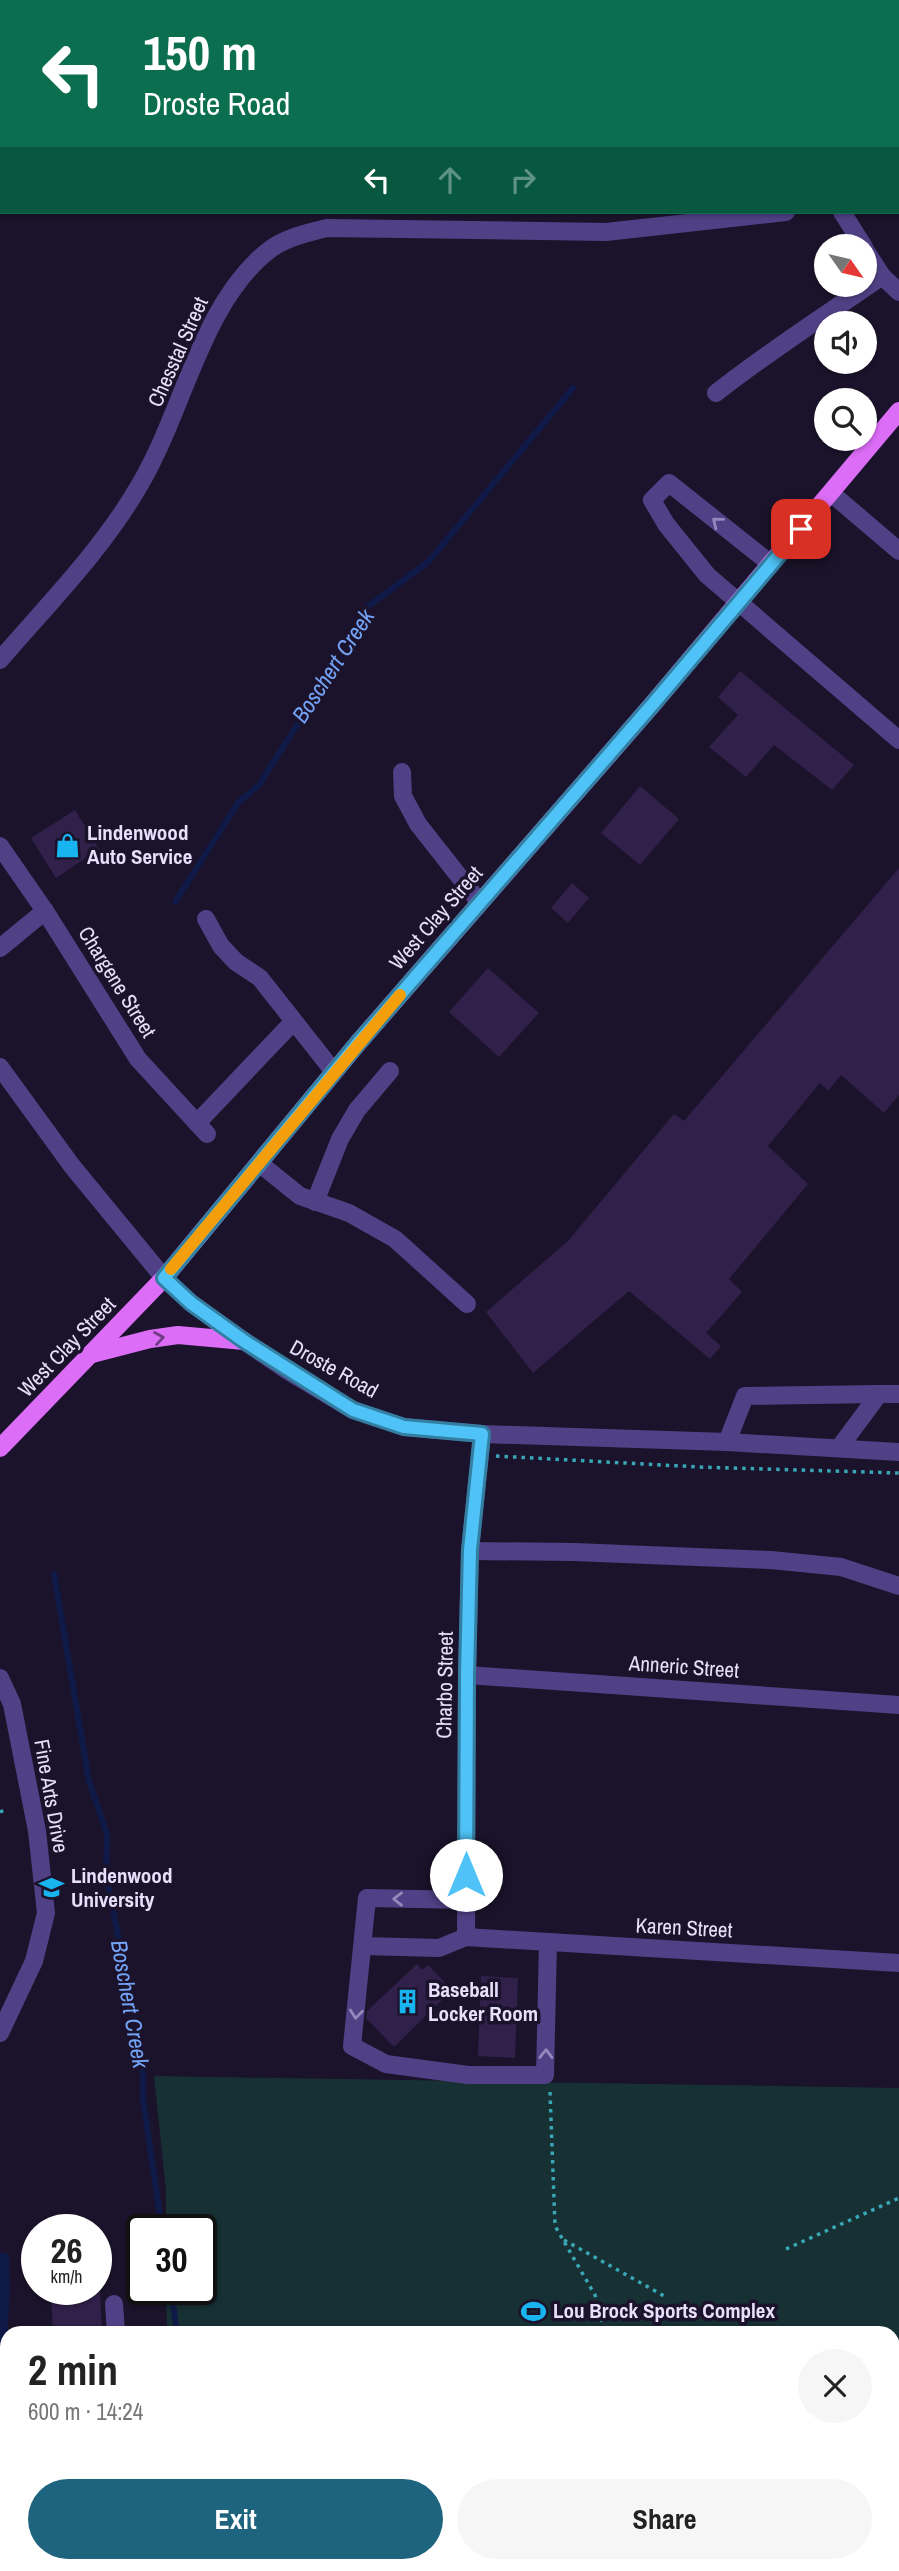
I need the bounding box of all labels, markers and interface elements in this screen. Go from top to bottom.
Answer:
text: 150 m [143,19,257,85]
icon: left [28,28,119,119]
text: Droste Road [143,82,290,125]
icon: left [358,161,396,199]
icon: ahead [431,161,469,199]
icon: right [504,161,542,199]
north arrow [814,234,877,298]
map controls [814,234,877,451]
street label: Chesstal Street [140,292,215,411]
button: sound [814,311,877,374]
button: search [814,388,877,451]
pin [771,499,831,559]
icon: arrive [782,510,820,548]
one-way arrow [713,517,725,530]
water label: Boschert Creek [284,601,382,729]
place label: Lindenwood Auto Service [87,818,192,871]
shop icon: Lindenwood Auto Service [53,831,81,859]
street label: West Clay Street [382,859,489,976]
street label: Chargene Street [72,920,163,1043]
street label: West Clay Street [11,1290,122,1403]
one-way arrow [153,1331,165,1346]
street label: Droste Road [285,1332,384,1405]
street label: Charbo Street [429,1631,460,1739]
street label: Anneric Street [627,1648,740,1685]
street label: Fine Arts Drive [27,1737,76,1855]
position arrow [429,1838,503,1912]
place label: Lindenwood University [71,1861,172,1914]
school or university icon: Lindenwood University [37,1874,65,1902]
one-way arrow [392,1891,403,1906]
street label: Karen Street [635,1910,733,1945]
water label: Boschert Creek [104,1937,157,2072]
place label: Baseball Locker Room [428,1975,538,2028]
building icon: Baseball Locker Room [394,1988,422,2016]
one-way arrow [348,2008,363,2020]
one-way arrow [538,2048,554,2058]
speed limit sign: 30 [126,2214,217,2305]
text: 26 [51,2227,82,2274]
text: km/h [51,2264,83,2289]
place label: Lou Brock Sports Complex [553,2296,775,2325]
sports icon: Lou Brock Sports Complex [519,2297,547,2325]
text: 2 min [28,2342,118,2398]
button: close [798,2349,872,2423]
text: 600 m · 14:24 [28,2396,143,2427]
button: Exit [28,2479,443,2559]
button: Share [457,2479,872,2559]

